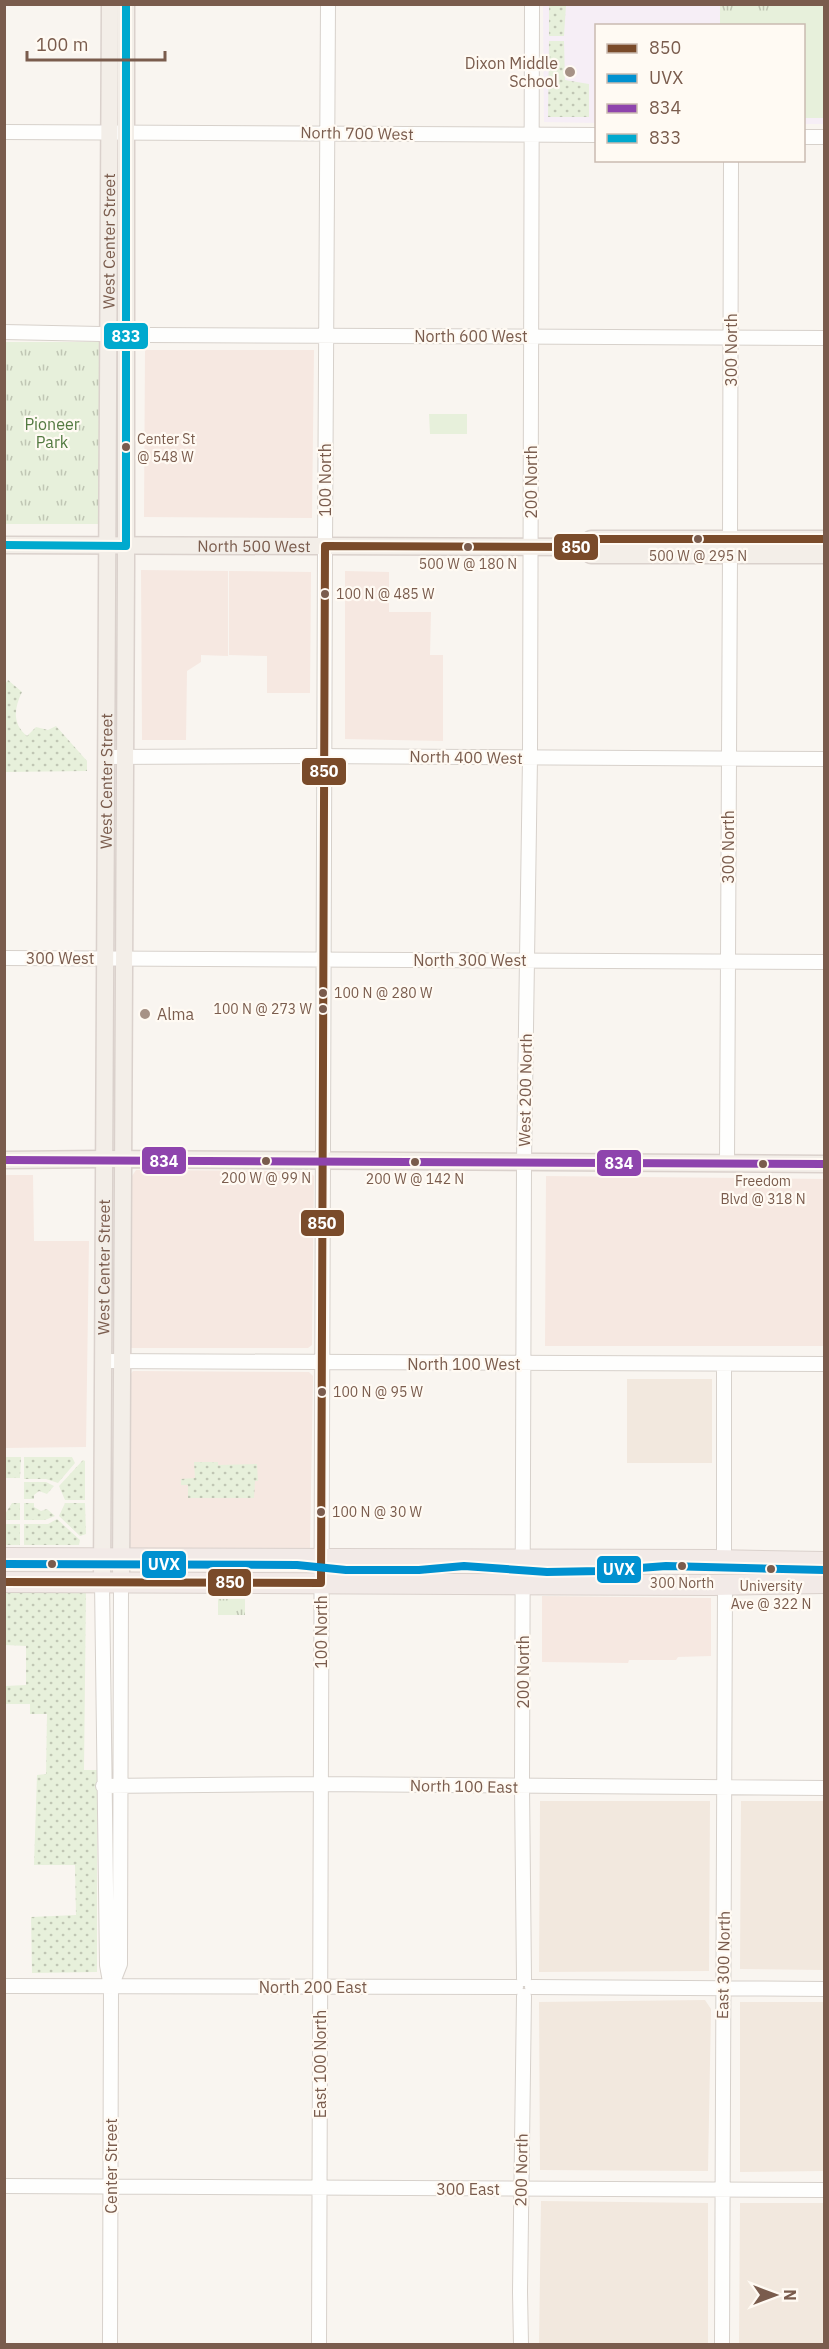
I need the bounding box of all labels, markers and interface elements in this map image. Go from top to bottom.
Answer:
scale bar [27,24,165,62]
legend [595,24,805,162]
text: 100 m [36,33,88,56]
text: 850 [649,36,681,59]
place label: Dixon Middle School [465,53,558,91]
marker: Dixon Middle School [563,65,577,79]
text: UVX [649,66,683,89]
text: 834 [649,96,682,119]
street label: North 700 West [300,122,414,144]
text: 833 [649,126,681,149]
street label: West Center Street [98,173,119,309]
street label: 300 North [721,313,741,387]
line badge: 833 [103,322,149,350]
text: 833 [112,326,140,346]
street label: North 600 West [414,326,528,346]
park label: Pioneer Park [24,414,80,452]
place label: Center St @ 548 W [137,430,195,466]
marker: Center St @ 548 W [120,441,132,453]
street label: 100 North [315,443,335,517]
street label: 200 North [521,445,541,519]
line badge: 850 [553,533,599,561]
marker: 500 W @ 295 N [692,533,704,545]
street label: North 500 West [197,536,311,556]
text: 850 [562,537,591,557]
marker: 500 W @ 180 N [462,541,474,553]
place label: 500 W @ 295 N [649,547,747,565]
place label: 500 W @ 180 N [419,555,517,573]
place label: 100 N @ 485 W [336,585,435,603]
marker: 100 N @ 485 W [319,588,331,600]
street label: West Center Street [96,713,116,849]
street label: North 400 West [409,746,523,768]
line badge: 850 [301,757,347,786]
text: 850 [310,761,339,781]
street label: 300 North [718,810,738,884]
street label: 300 West [26,948,94,968]
street label: North 300 West [413,950,527,970]
place label: 100 N @ 280 W [334,984,433,1002]
marker: 100 N @ 280 W [317,987,329,999]
place label: 100 N @ 273 W [214,1000,313,1018]
marker: 100 N @ 273 W [317,1003,329,1015]
place label: Alma [157,1004,195,1024]
marker: Alma [138,1007,152,1021]
street label: West 200 North [514,1033,536,1147]
line badge: 834 [141,1146,187,1175]
line badge: 834 [596,1149,642,1177]
text: 834 [150,1151,179,1171]
text: 834 [605,1153,634,1173]
marker: 200 W @ 99 N [260,1155,272,1167]
marker: 200 W @ 142 N [409,1156,421,1168]
marker: Freedom Blvd @ 318 N [757,1158,769,1170]
place label: 200 W @ 99 N [221,1169,311,1187]
place label: 200 W @ 142 N [366,1170,464,1188]
place label: Freedom Blvd @ 318 N [720,1172,806,1208]
street label: West Center Street [93,1199,114,1335]
line badge: 850 [300,1209,345,1237]
text: 850 [308,1213,337,1233]
street label: North 100 West [407,1354,521,1374]
place label: 100 N @ 95 W [333,1383,424,1401]
marker: 100 N @ 95 W [316,1386,328,1398]
place label: 100 N @ 30 W [332,1503,423,1521]
marker: 100 N @ 30 W [315,1506,327,1518]
line badge: UVX [141,1550,187,1579]
text: UVX [148,1554,180,1574]
line badge: UVX [596,1555,642,1584]
unlabelled marker [46,1558,58,1570]
text: UVX [603,1559,635,1579]
marker: 300 North [676,1560,688,1572]
marker: University Ave @ 322 N [765,1563,777,1575]
line badge: 850 [207,1568,252,1597]
text: 850 [216,1572,245,1592]
place label: 300 North [650,1574,714,1592]
place label: University Ave @ 322 N [731,1577,811,1613]
street label: 100 North [311,1595,331,1669]
street label: 200 North [513,1635,533,1709]
street label: North 100 East [410,1775,518,1797]
street label: East 300 North [712,1911,734,2019]
street label: North 200 East [259,1977,367,1997]
street label: East 100 North [310,2010,330,2118]
street label: Center Street [101,2118,121,2214]
street label: 200 North [510,2133,532,2207]
street label: 300 East [436,2179,500,2199]
north arrow [745,2265,805,2325]
text: N [780,2289,800,2301]

